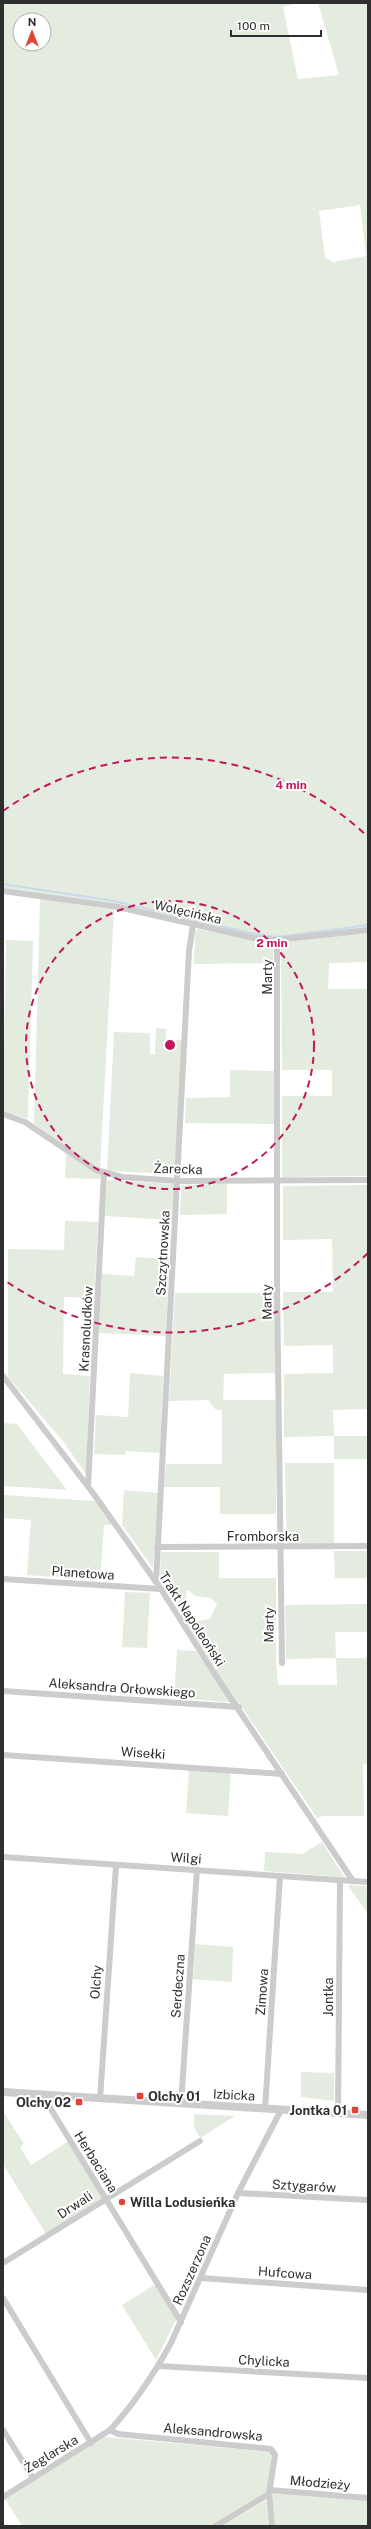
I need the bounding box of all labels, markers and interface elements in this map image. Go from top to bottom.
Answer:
north arrow [12,12,52,52]
scale bar [231,12,321,38]
text: N [28,16,36,28]
text: 100 m [237,19,270,33]
text: 4 min [275,778,307,792]
street label: Wolęcińska [153,897,223,927]
text: 2 min [256,936,288,950]
street label: Marty [260,959,275,995]
centre of rings [163,1038,177,1052]
street label: Żarecka [153,1161,203,1177]
street label: Szczytnowska [153,1210,173,1296]
street label: Marty [259,1284,275,1320]
street label: Krasnoludków [76,1286,96,1372]
street label: Fromborska [227,1529,299,1544]
street label: Planetowa [51,1563,115,1583]
street label: Trakt Napoleoński [156,1569,228,1669]
street label: Marty [261,1607,277,1643]
street label: Aleksandra Orłowskiego [48,1675,196,1701]
street label: Wisełki [120,1744,166,1762]
street label: Wilgi [170,1849,202,1867]
street label: Serdeczna [168,1954,188,2018]
street label: Olchy [87,1964,105,2000]
street label: Zimowa [253,1968,271,2016]
street label: Jontka [321,1978,336,2017]
street label: Izbicka [213,2086,255,2104]
place label: Olchy 01 [148,2089,200,2104]
marker: Olchy 01 [135,2091,145,2101]
place label: Olchy 02 [16,2095,71,2110]
marker: Olchy 02 [74,2097,84,2107]
place label: Jontka 01 [290,2103,347,2118]
marker: Jontka 01 [350,2105,360,2115]
street label: Herbaciana [71,2129,121,2195]
street label: Sztygarów [272,2177,336,2195]
street label: Drwali [55,2188,95,2222]
place label: Willa Lodusieńka [130,2195,235,2210]
marker: Willa Lodusieńka [117,2197,127,2207]
street label: Rozszerzona [170,2232,214,2308]
street label: Hufcowa [258,2264,312,2282]
street label: Chylicka [238,2352,290,2370]
street label: Aleksandrowska [163,2420,263,2444]
street label: Żeglarska [21,2432,81,2476]
street label: Młodzieży [289,2473,351,2493]

